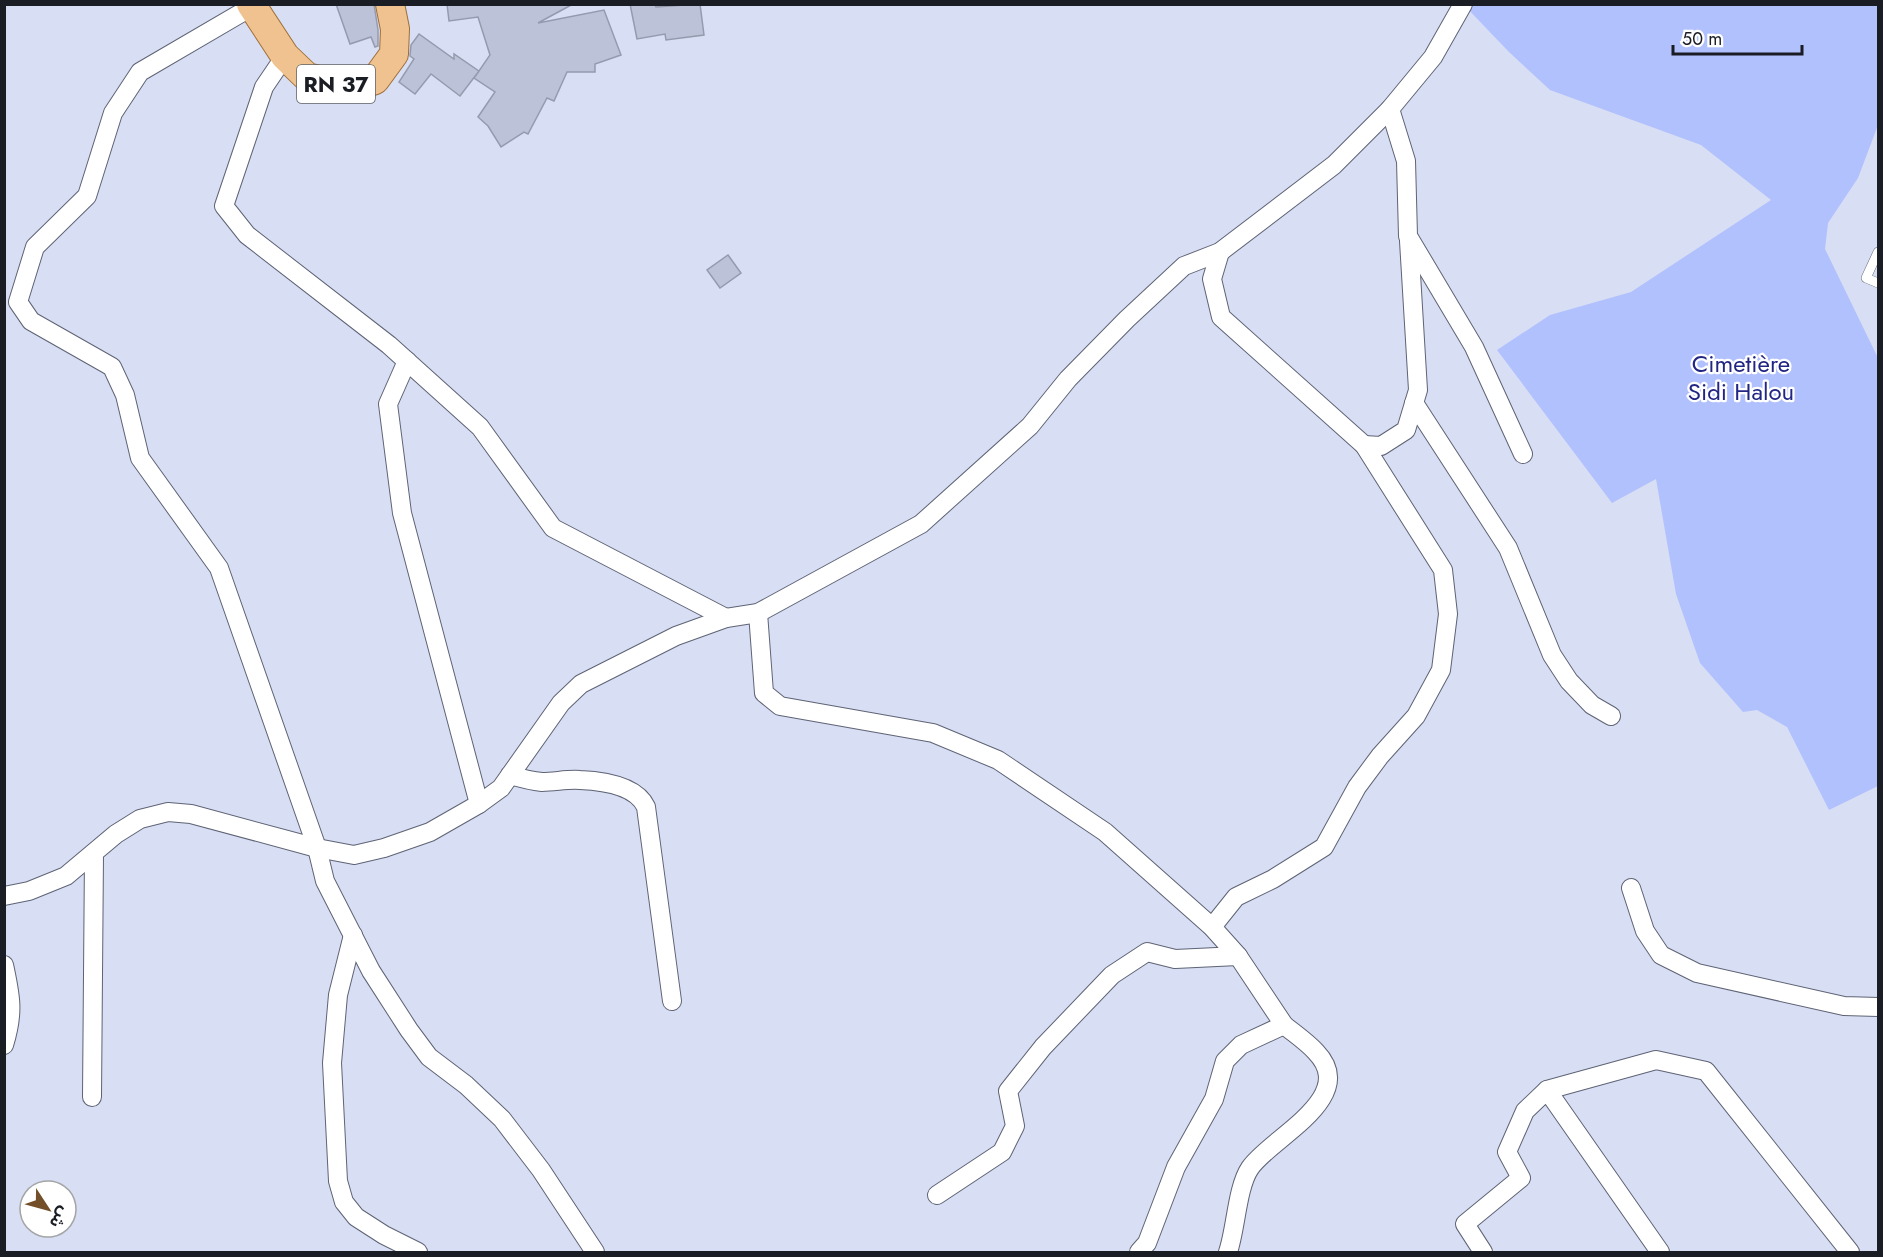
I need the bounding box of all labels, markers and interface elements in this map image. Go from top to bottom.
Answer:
scale bar [1673,18,1802,56]
text: 50 m [1682,26,1722,52]
road number: RN 37 [297,65,375,103]
park label: Cimetière Sidi Halou [1688,346,1794,409]
north arrow [18,1179,78,1239]
text: ش [44,1202,75,1233]

